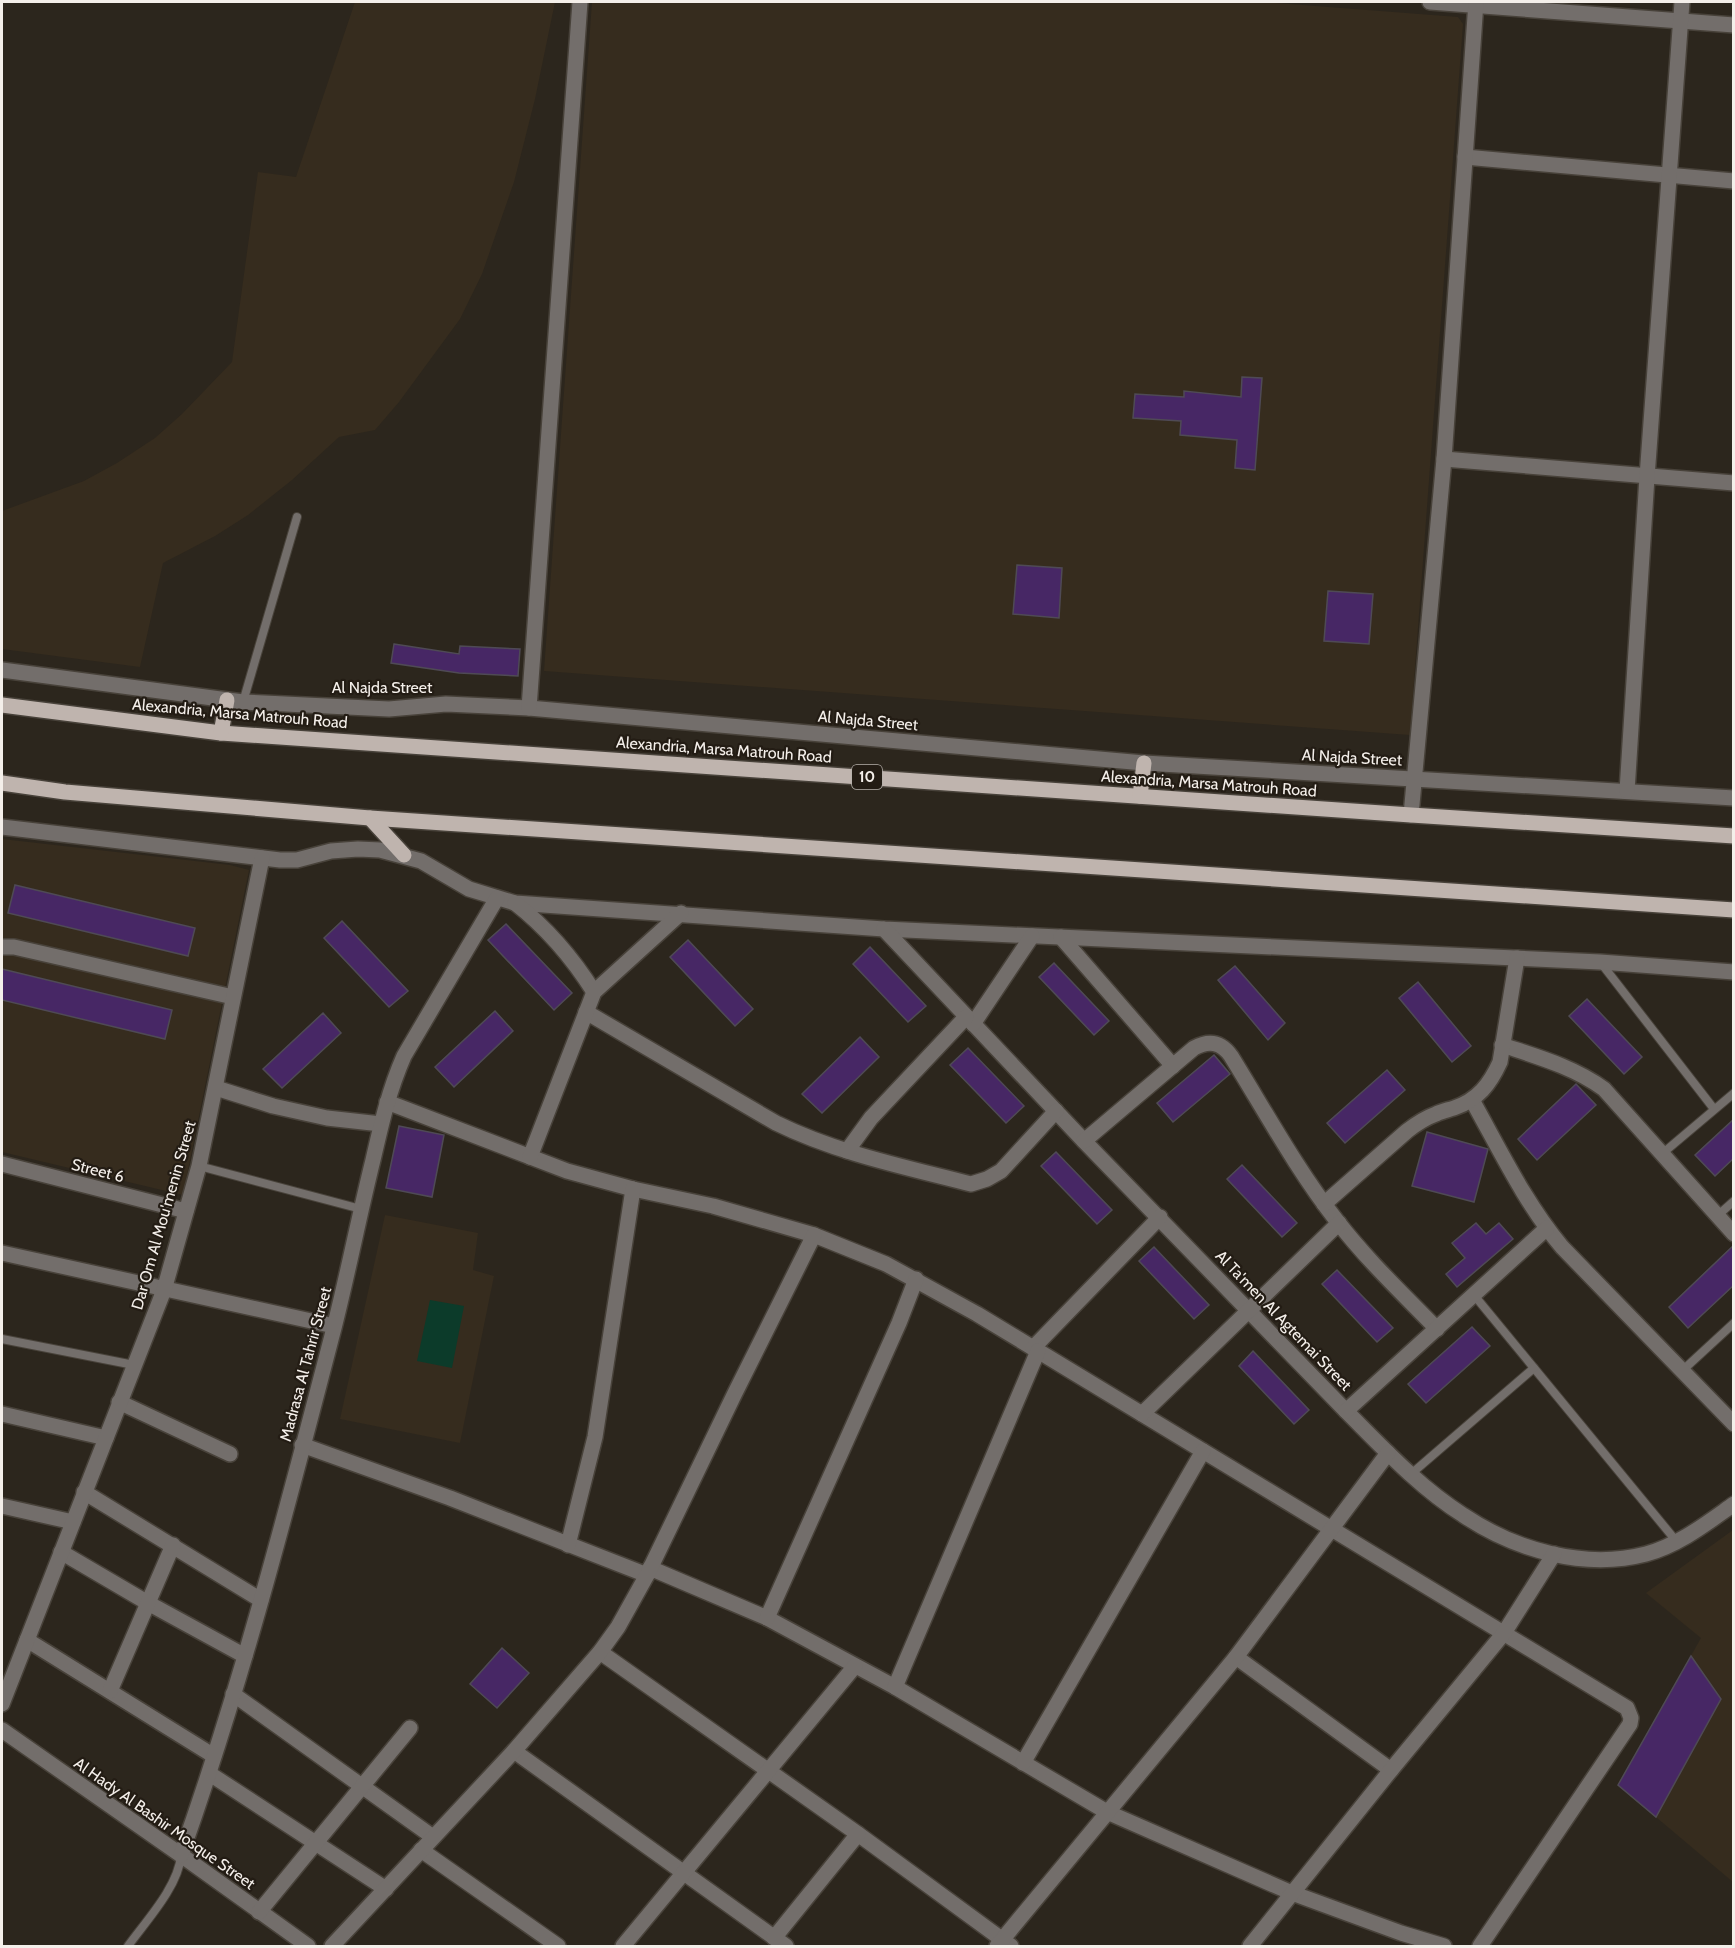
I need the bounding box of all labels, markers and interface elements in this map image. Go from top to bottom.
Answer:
street label: Al Najda Street [332,678,433,697]
street label: Alexandria, Marsa Matrouh Road [131,695,348,732]
street label: Al Najda Street [817,707,919,734]
street label: Alexandria, Marsa Matrouh Road [616,732,832,767]
street label: Al Najda Street [1301,745,1403,770]
road number: 10 [852,765,882,789]
street label: Alexandria, Marsa Matrouh Road [1101,766,1317,801]
street label: Dar Om Al Mou'menin Street [127,1118,200,1312]
street label: Street 6 [69,1155,126,1186]
street label: Al Ta'men Al Agtemai Street [1212,1246,1356,1395]
street label: Madrasa Al Tahrir Street [276,1284,335,1443]
street label: Al Hady Al Bashir Mosque Street [71,1754,259,1894]

